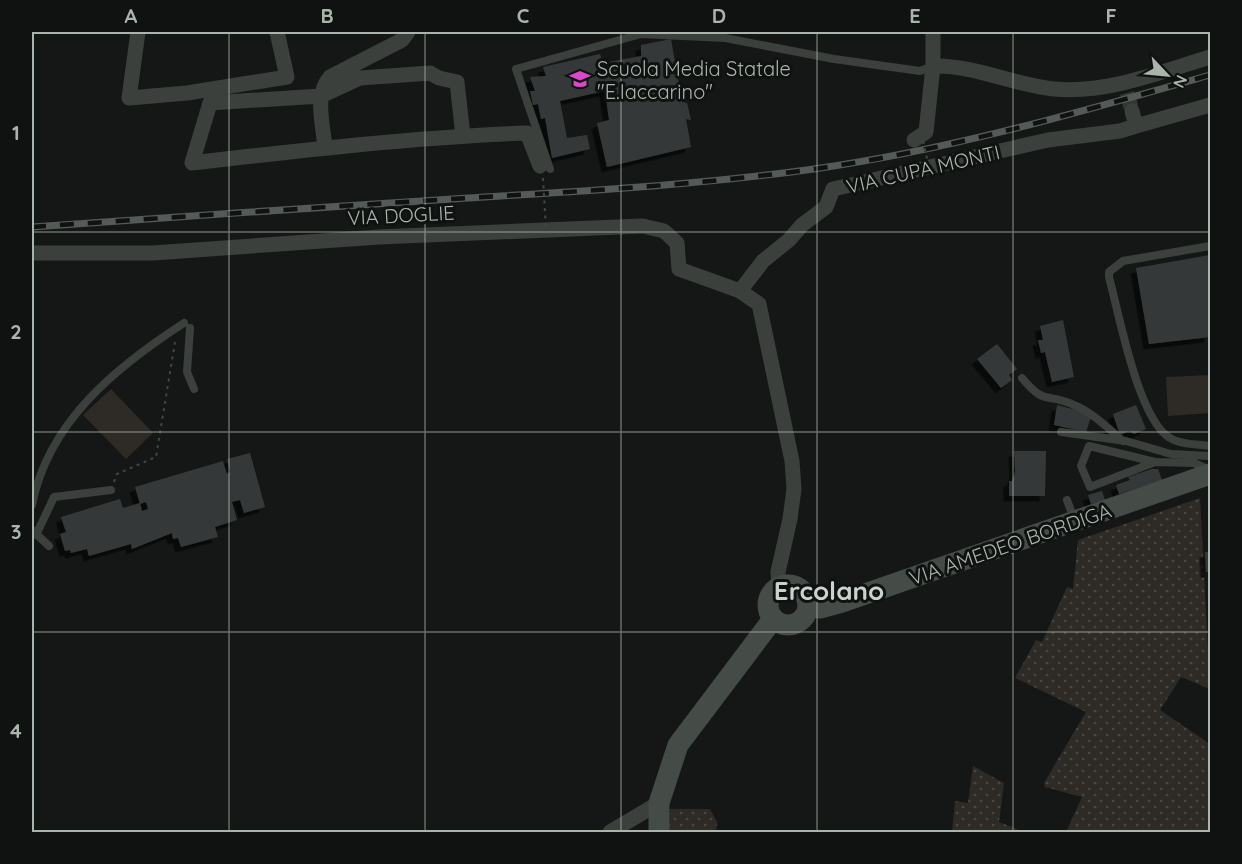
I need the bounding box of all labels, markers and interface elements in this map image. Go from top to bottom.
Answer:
text: A [125,3,138,28]
text: B [320,3,334,28]
text: C [517,3,530,28]
text: D [712,3,726,28]
text: E [909,3,921,28]
text: F [1105,3,1117,28]
north arrow [1137,45,1197,105]
place label: Scuola Media Statale "E.Iaccarino" [597,56,791,104]
school or university icon: Scuola Media Statale "E.Iaccarino" [568,67,592,91]
text: N [1169,72,1192,91]
text: 1 [12,120,20,145]
street label: VIA CUPA MONTI [844,139,1002,199]
street label: VIA DOGLIE [347,200,455,230]
text: 2 [10,319,22,344]
street label: VIA AMEDEO BORDIGA [906,498,1114,590]
text: 3 [11,519,21,544]
district label: Ercolano [774,574,884,607]
text: 4 [10,718,22,743]

